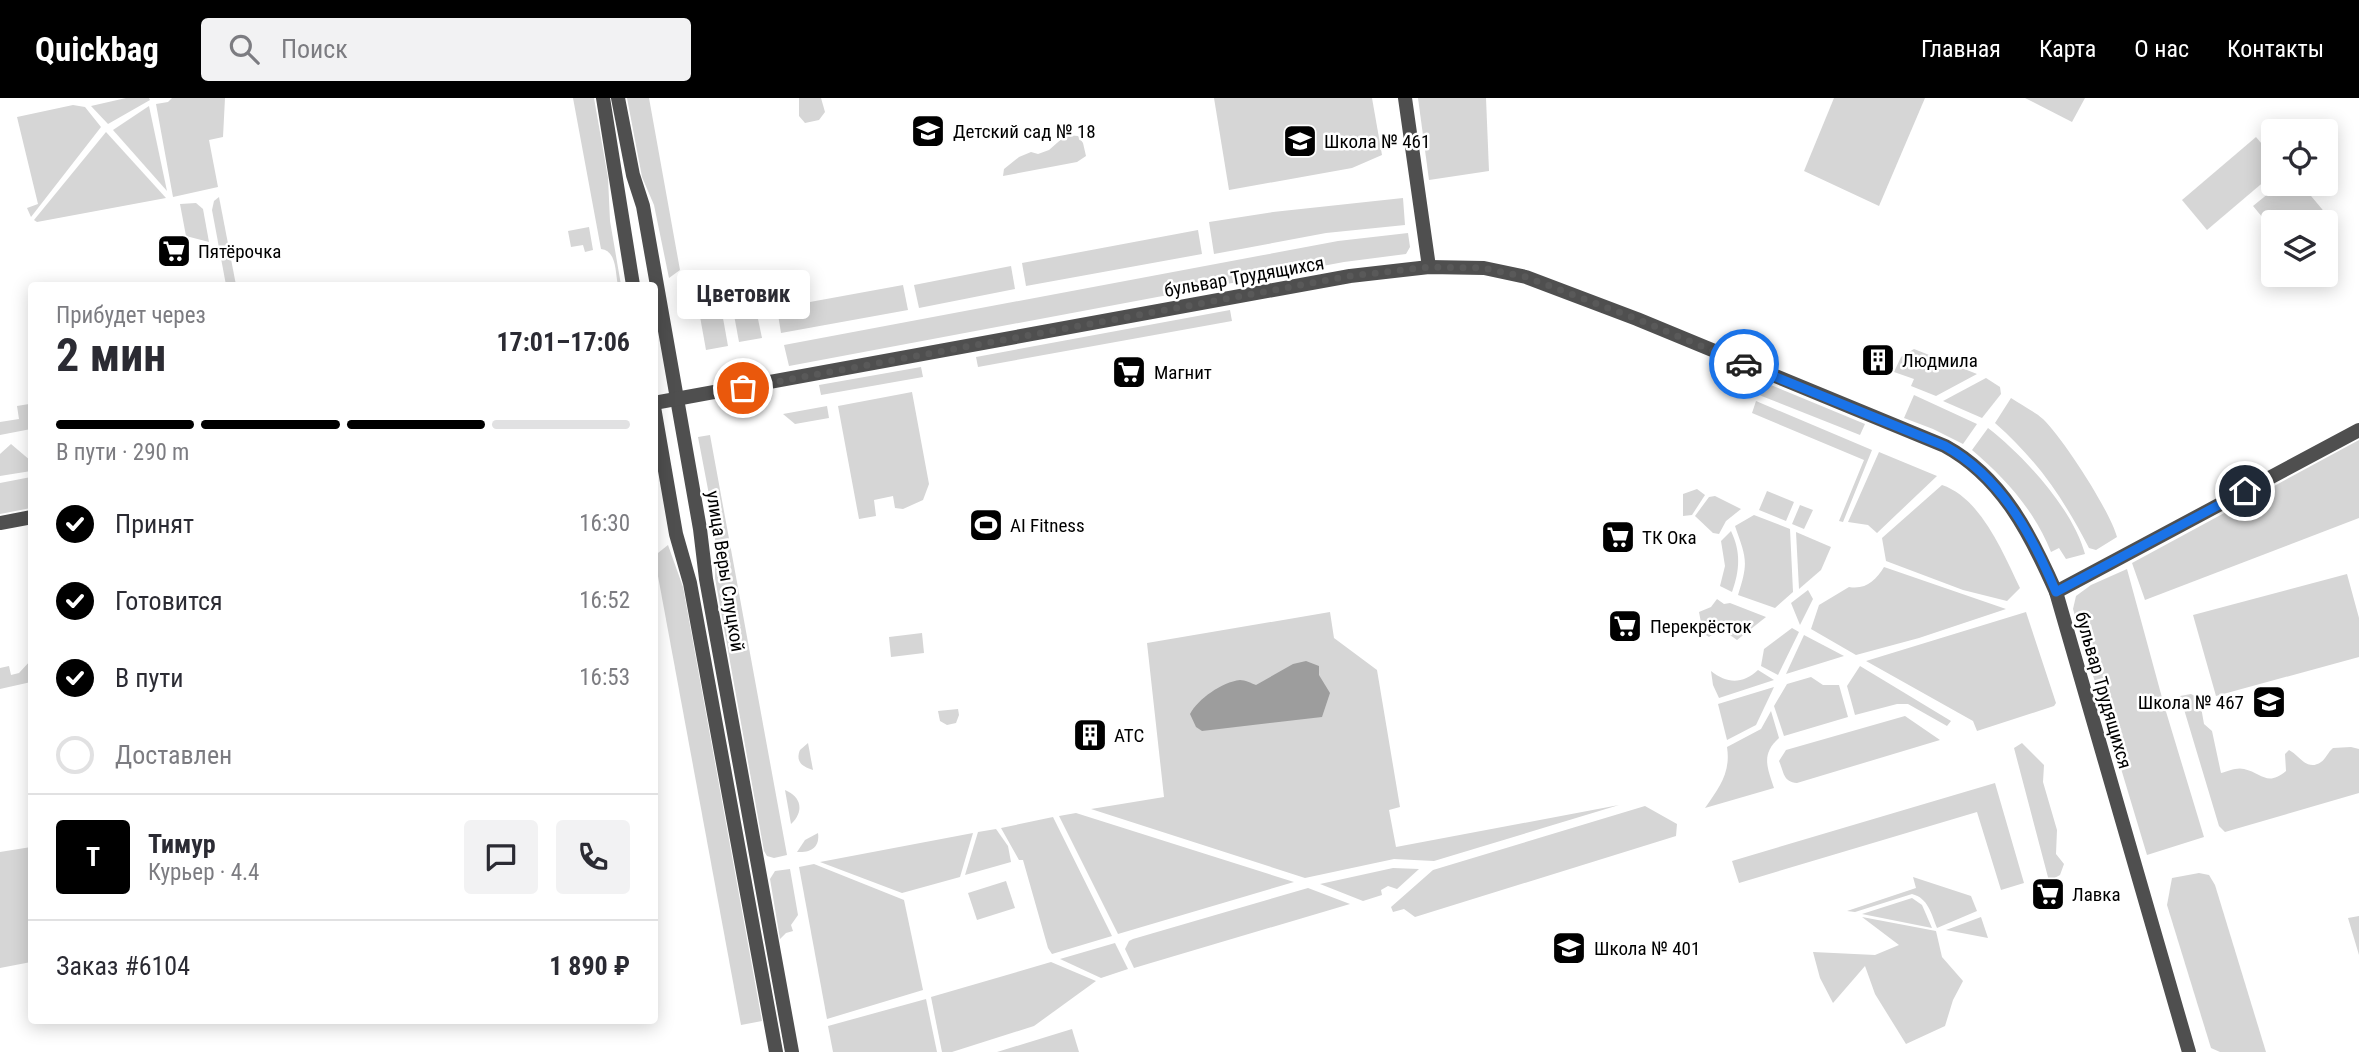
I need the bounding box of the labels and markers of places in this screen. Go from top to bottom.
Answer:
school or university icon: Детский сад № 18 [909,112,947,150]
place label: Детский сад № 18 [953,120,1096,143]
school or university icon: Школа № 461 [1281,122,1319,160]
place label: Школа № 461 [1324,130,1430,153]
supermarket icon: Пятёрочка [155,232,193,270]
place label: Пятёрочка [198,240,281,263]
callout: Цветовик [676,269,810,318]
building icon: Людмила [1859,341,1897,379]
place label: Людмила [1902,349,1978,372]
supermarket icon: Магнит [1110,353,1148,391]
pin [713,358,773,418]
place label: Магнит [1154,361,1212,384]
pin [2215,461,2275,521]
sports icon: AI Fitness [967,506,1005,544]
place label: AI Fitness [1010,514,1085,537]
supermarket icon: ТК Ока [1599,518,1637,556]
place label: ТК Ока [1642,526,1697,549]
supermarket icon: Перекрёсток [1606,607,1644,645]
place label: Перекрёсток [1650,615,1752,638]
school or university icon: Школа № 467 [2250,683,2288,721]
place label: Школа № 467 [2138,691,2244,714]
building icon: АТС [1071,716,1109,754]
place label: АТС [1114,724,1144,747]
supermarket icon: Лавка [2029,875,2067,913]
place label: Лавка [2072,883,2121,906]
school or university icon: Школа № 401 [1550,929,1588,967]
place label: Школа № 401 [1594,937,1700,960]

